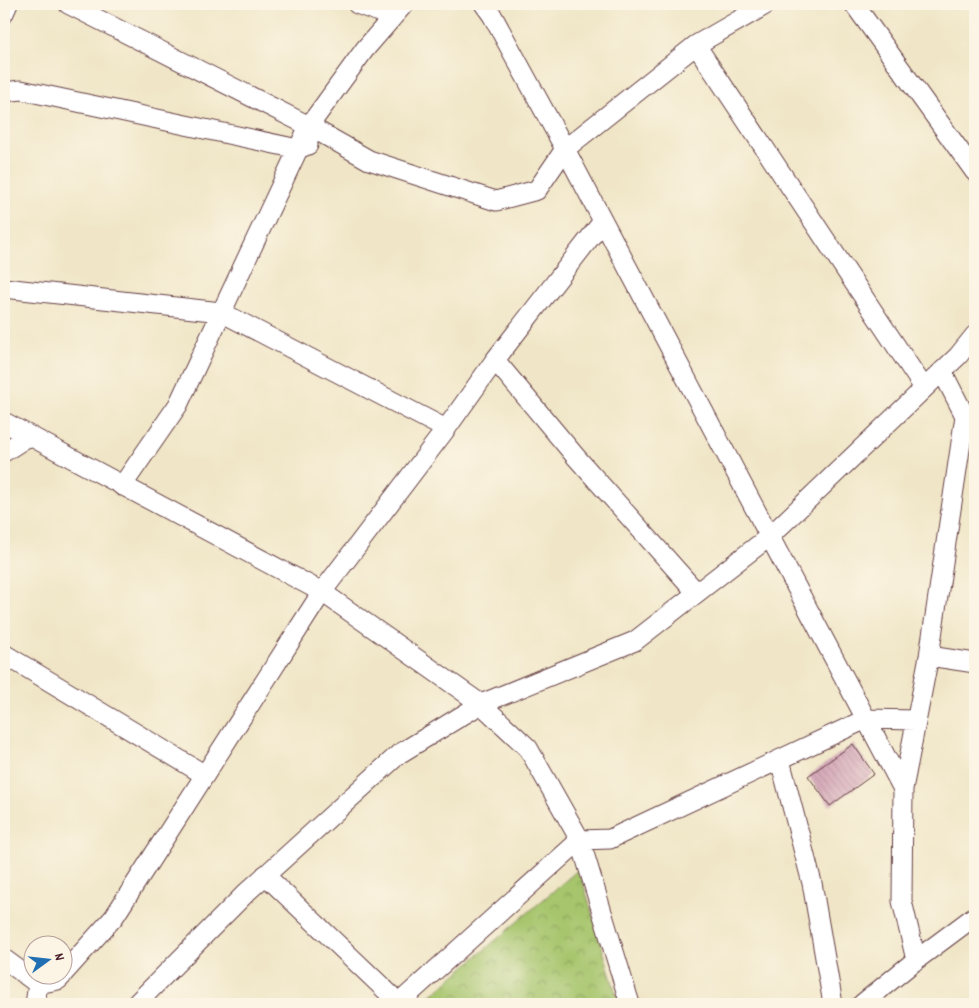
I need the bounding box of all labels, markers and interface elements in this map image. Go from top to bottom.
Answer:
north arrow [22,936,72,986]
text: N [48,951,69,963]

